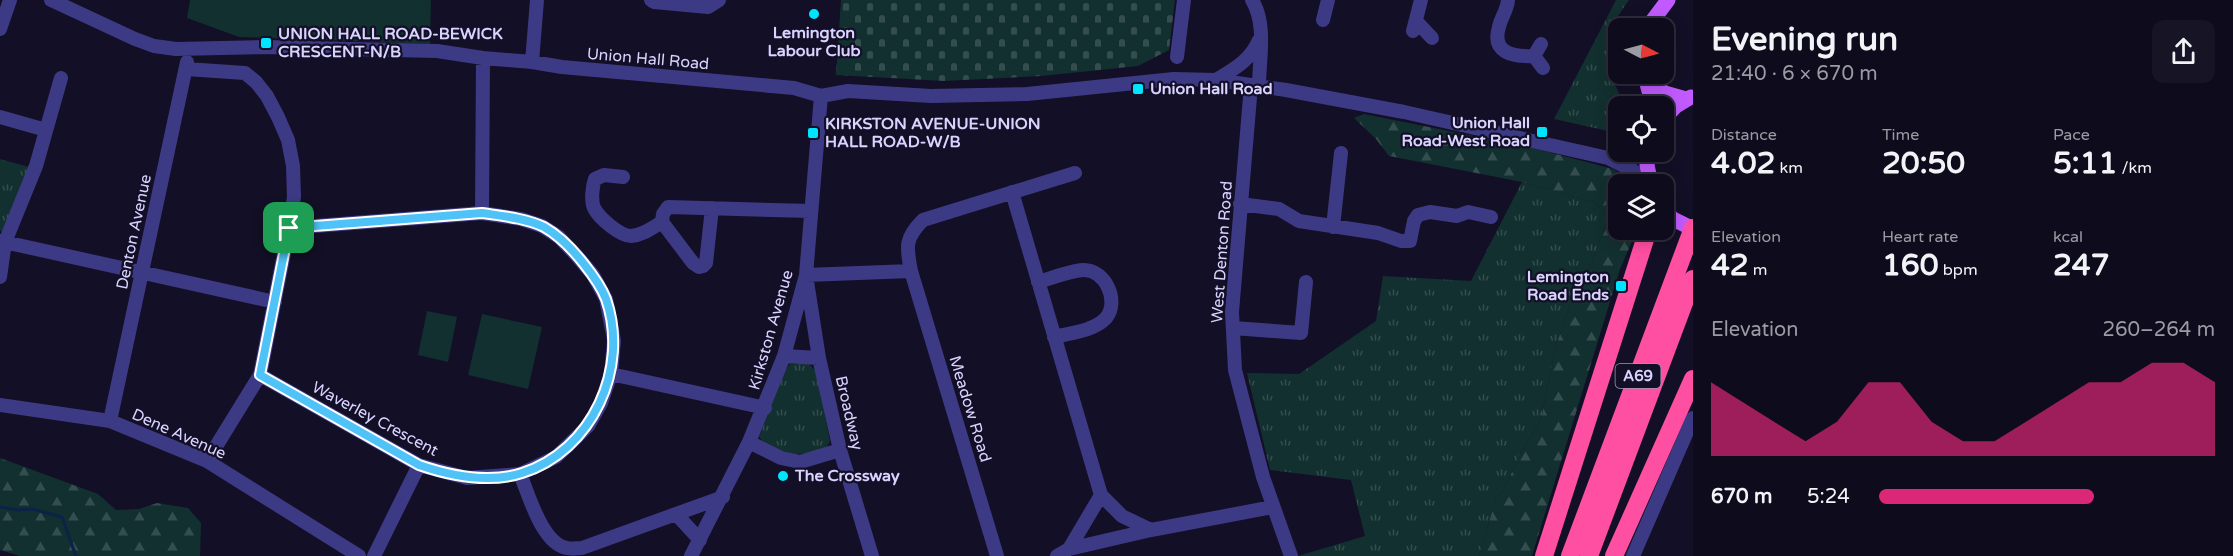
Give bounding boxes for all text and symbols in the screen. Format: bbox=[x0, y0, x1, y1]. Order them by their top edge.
marker: Lemington Labour Club bbox=[807, 7, 821, 21]
north arrow bbox=[1608, 18, 1674, 84]
map controls bbox=[1608, 18, 1674, 240]
text: Evening run bbox=[1711, 20, 1898, 59]
button: share bbox=[2152, 20, 2215, 83]
place label: Lemington Labour Club bbox=[767, 23, 861, 61]
place label: UNION HALL ROAD-BEWICK CRESCENT-N/B bbox=[278, 24, 503, 62]
marker: UNION HALL ROAD-BEWICK CRESCENT-N/B bbox=[259, 36, 273, 50]
street label: Union Hall Road bbox=[586, 44, 710, 74]
text: 21:40 · 6 × 670 m bbox=[1711, 62, 1878, 86]
place label: Union Hall Road bbox=[1150, 79, 1273, 99]
marker: Union Hall Road bbox=[1131, 82, 1145, 96]
button: locate bbox=[1608, 96, 1674, 162]
place label: Union Hall Road-West Road bbox=[1402, 113, 1530, 151]
place label: KIRKSTON AVENUE-UNION HALL ROAD-W/B bbox=[825, 114, 1041, 152]
marker: Union Hall Road-West Road bbox=[1535, 125, 1549, 139]
text: Distance bbox=[1711, 125, 1777, 145]
text: Time bbox=[1882, 125, 1919, 145]
text: Pace bbox=[2053, 125, 2090, 145]
marker: KIRKSTON AVENUE-UNION HALL ROAD-W/B bbox=[806, 126, 820, 140]
text: 4.02 bbox=[1711, 145, 1775, 182]
text: 20:50 bbox=[1882, 145, 1965, 182]
text: 5:11 bbox=[2053, 145, 2117, 182]
text: km bbox=[1775, 158, 1803, 178]
text: /km bbox=[2117, 158, 2152, 178]
street label: Denton Avenue bbox=[112, 173, 156, 291]
button: layers bbox=[1608, 174, 1674, 240]
street label: West Denton Road bbox=[1207, 180, 1237, 324]
pin bbox=[263, 202, 314, 253]
icon: arrive bbox=[272, 211, 305, 244]
text: Elevation bbox=[1711, 227, 1781, 247]
text: Heart rate bbox=[1882, 227, 1958, 247]
text: kcal bbox=[2053, 227, 2083, 247]
text: 42 bbox=[1711, 247, 1749, 284]
text: 160 bbox=[1882, 247, 1939, 284]
text: 247 bbox=[2053, 247, 2110, 284]
text: m bbox=[1749, 260, 1768, 280]
text: bpm bbox=[1939, 260, 1978, 280]
place label: Lemington Road Ends bbox=[1527, 267, 1609, 305]
street label: Kirkston Avenue bbox=[744, 268, 798, 392]
marker: Lemington Road Ends bbox=[1614, 279, 1628, 293]
text: Elevation bbox=[1711, 318, 1798, 342]
text: 260–264 m bbox=[2102, 318, 2215, 342]
street label: Meadow Road bbox=[944, 353, 996, 465]
road number: A69 bbox=[1616, 364, 1660, 388]
street label: Broadway bbox=[831, 374, 867, 453]
street label: Waverley Crescent bbox=[308, 377, 442, 461]
street label: Dene Avenue bbox=[129, 404, 229, 464]
place label: The Crossway bbox=[794, 466, 900, 486]
marker: The Crossway bbox=[776, 469, 790, 483]
text: 670 m bbox=[1711, 485, 1772, 509]
text: 5:24 bbox=[1807, 485, 1850, 509]

